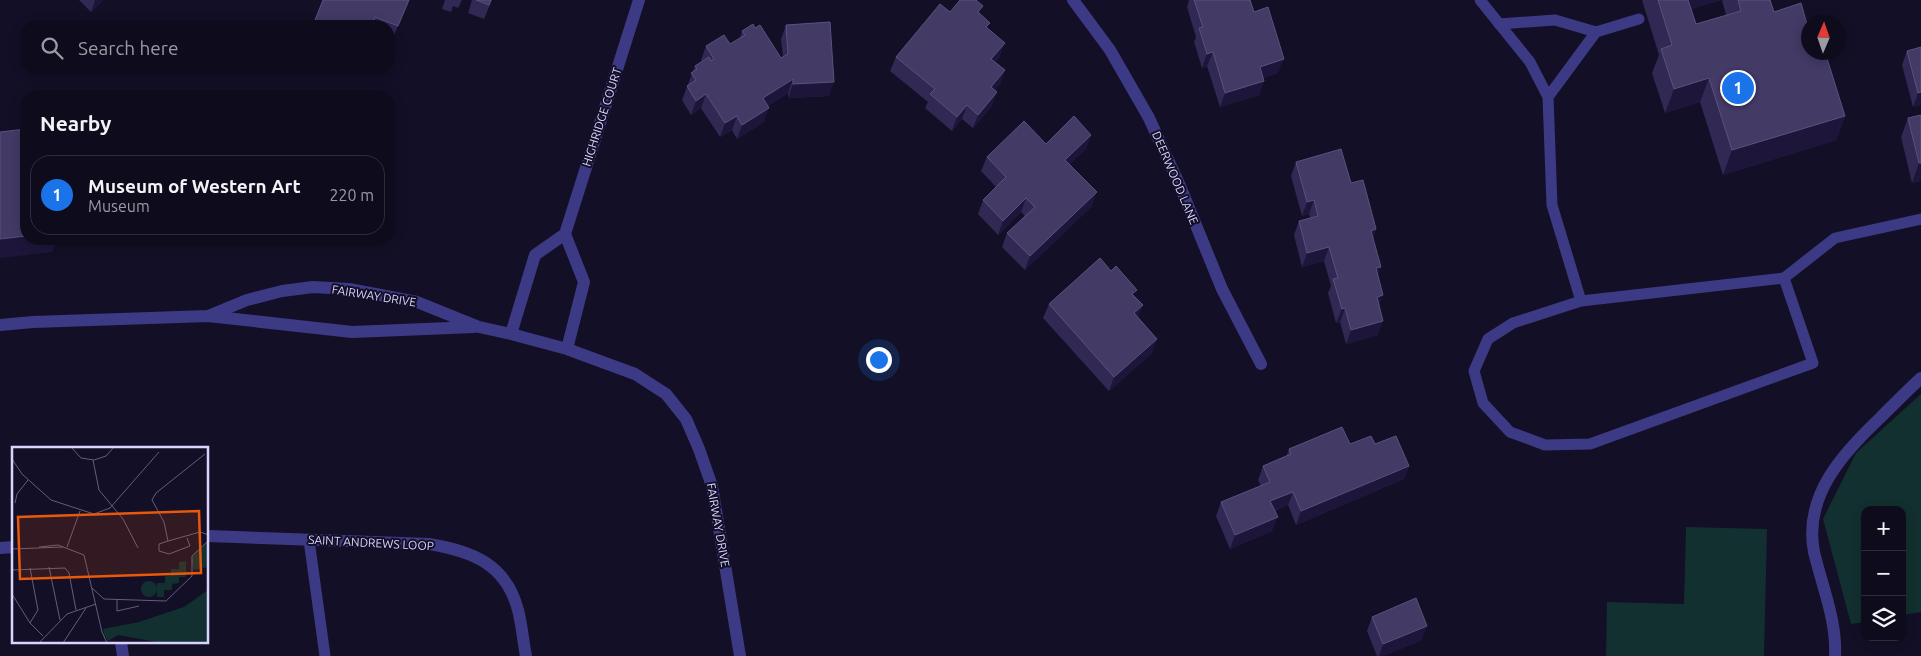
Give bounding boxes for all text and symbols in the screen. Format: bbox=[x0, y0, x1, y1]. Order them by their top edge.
north arrow bbox=[1801, 15, 1846, 60]
search box bbox=[20, 20, 395, 75]
icon: search bbox=[38, 34, 66, 62]
text: Search here bbox=[78, 37, 178, 59]
street label: HIGHRIDGE COURT bbox=[579, 65, 624, 168]
pin: 1 bbox=[1722, 69, 1754, 107]
text: Nearby bbox=[40, 111, 111, 135]
street label: DEERWOOD LANE bbox=[1150, 129, 1201, 227]
text: Museum of Western Art bbox=[88, 175, 301, 197]
text: 1 bbox=[52, 186, 62, 204]
text: 220 m bbox=[329, 186, 374, 204]
text: Museum bbox=[88, 197, 150, 215]
street label: FAIRWAY DRIVE bbox=[331, 282, 417, 309]
your location bbox=[866, 347, 892, 373]
inset map bbox=[12, 447, 209, 644]
street label: FAIRWAY DRIVE bbox=[705, 482, 732, 568]
map controls bbox=[1861, 506, 1906, 641]
button: + bbox=[1861, 506, 1906, 551]
street label: SAINT ANDREWS LOOP bbox=[308, 533, 434, 552]
button: − bbox=[1861, 551, 1906, 596]
button: layers bbox=[1861, 596, 1906, 641]

